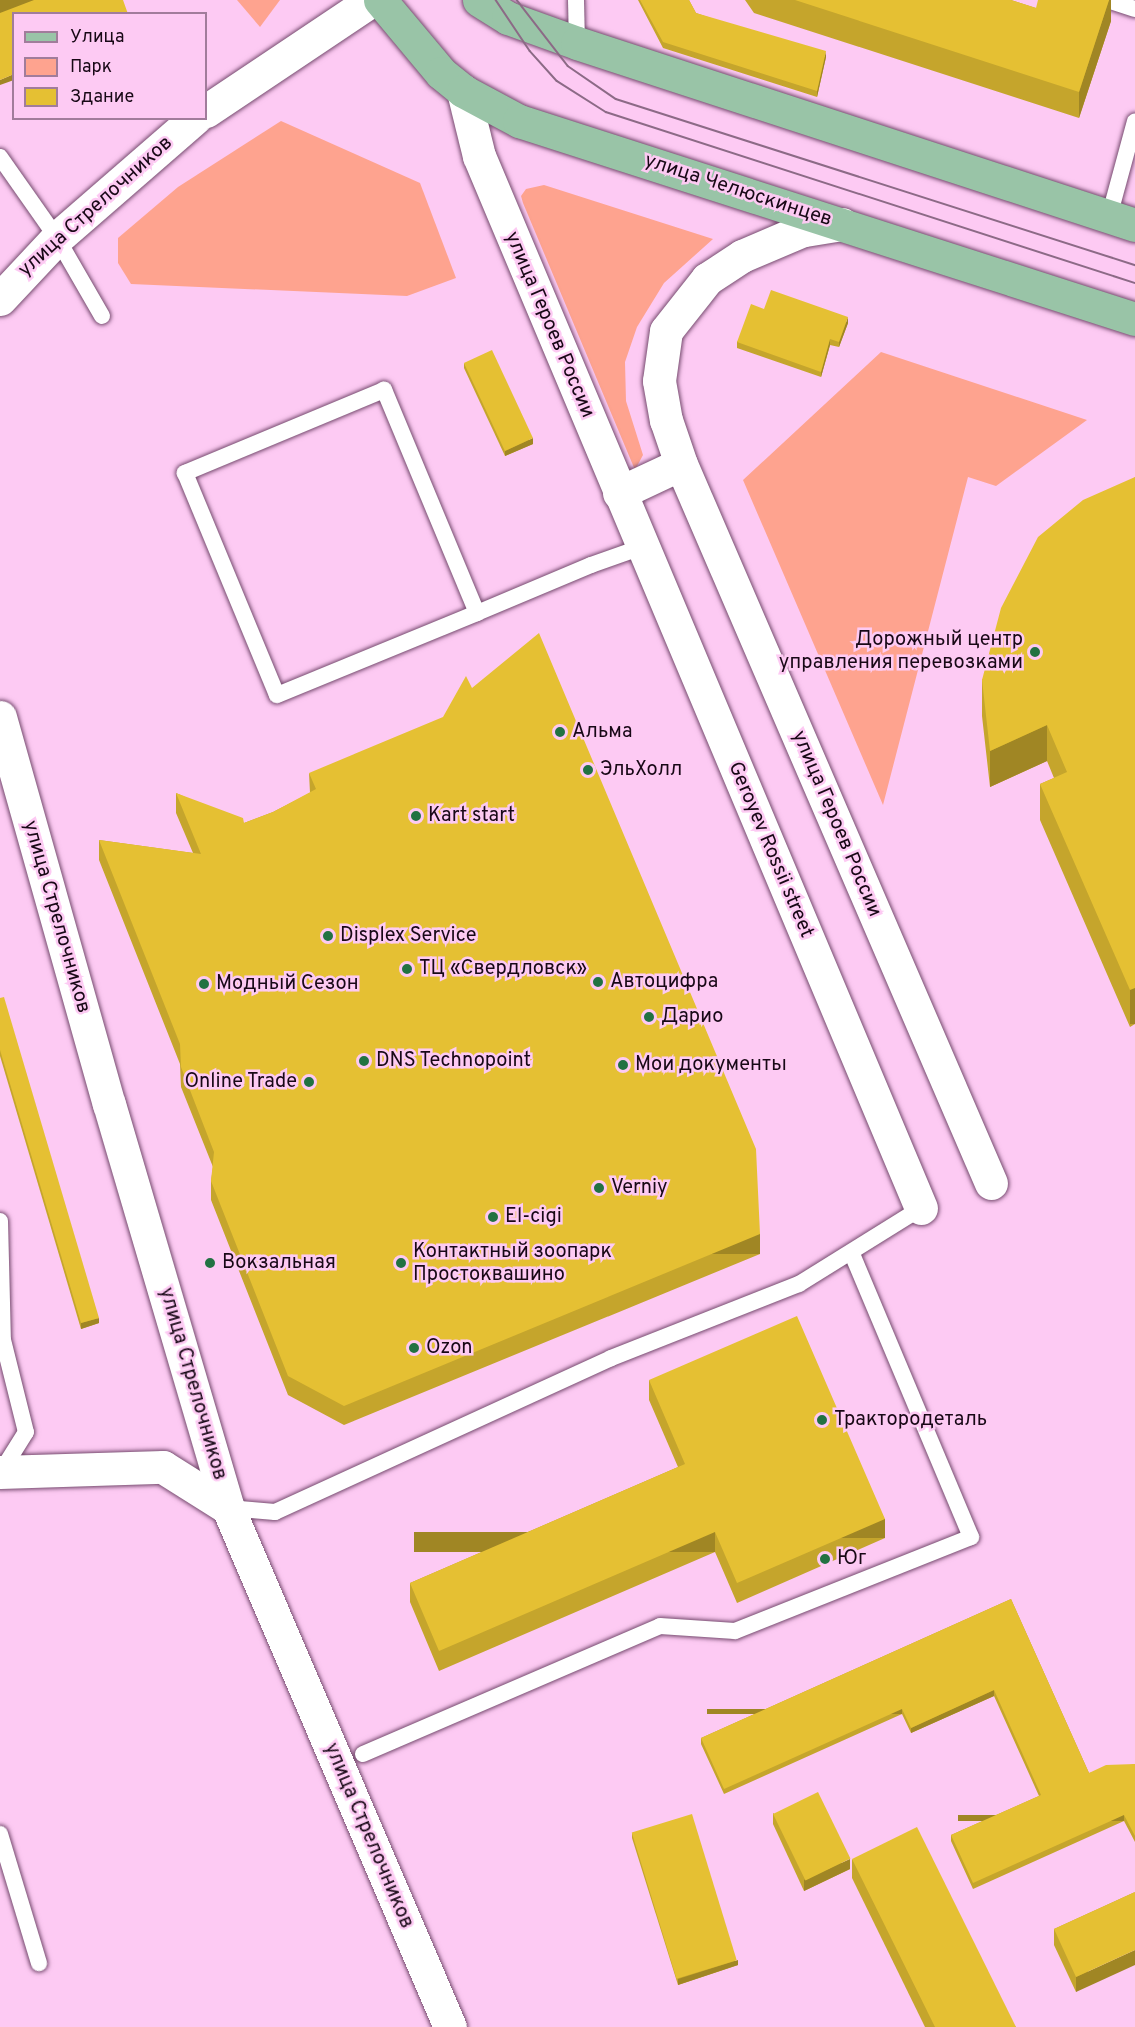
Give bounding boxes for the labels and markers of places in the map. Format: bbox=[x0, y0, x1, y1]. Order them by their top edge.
place label: Дорожный центр управления перевозками bbox=[779, 628, 1023, 675]
marker: Дорожный центр управления перевозками bbox=[1028, 645, 1042, 659]
place label: Альма bbox=[572, 720, 633, 744]
marker: Альма bbox=[553, 725, 567, 739]
place label: ЭльХолл bbox=[600, 758, 682, 782]
marker: ЭльХолл bbox=[581, 763, 595, 777]
place label: Kart start bbox=[428, 804, 515, 828]
marker: Kart start bbox=[409, 809, 423, 823]
place label: Displex Service bbox=[340, 924, 477, 948]
marker: Displex Service bbox=[321, 929, 335, 943]
place label: ТЦ «Свердловск» bbox=[419, 957, 587, 981]
marker: ТЦ «Свердловск» bbox=[400, 962, 414, 976]
place label: Автоцифра bbox=[610, 970, 718, 994]
place label: Модный Сезон bbox=[216, 972, 359, 996]
marker: Автоцифра bbox=[591, 975, 605, 989]
marker: Модный Сезон bbox=[197, 977, 211, 991]
place label: Дарио bbox=[661, 1005, 723, 1029]
marker: Дарио bbox=[642, 1010, 656, 1024]
place label: DNS Technopoint bbox=[376, 1049, 532, 1073]
place label: Мои документы bbox=[635, 1053, 787, 1077]
marker: DNS Technopoint bbox=[357, 1054, 371, 1068]
marker: Мои документы bbox=[616, 1058, 630, 1072]
place label: Online Trade bbox=[184, 1070, 297, 1094]
marker: Online Trade bbox=[302, 1075, 316, 1089]
place label: Verniy bbox=[611, 1176, 668, 1200]
marker: Verniy bbox=[592, 1181, 606, 1195]
place label: El-cigi bbox=[505, 1205, 562, 1229]
marker: El-cigi bbox=[486, 1210, 500, 1224]
place label: Контактный зоопарк Простоквашино bbox=[413, 1240, 612, 1287]
place label: Вокзальная bbox=[222, 1251, 336, 1275]
marker: Вокзальная bbox=[203, 1256, 217, 1270]
marker: Контактный зоопарк Простоквашино bbox=[394, 1256, 408, 1270]
place label: Ozon bbox=[426, 1336, 472, 1360]
marker: Ozon bbox=[407, 1341, 421, 1355]
place label: Трактородеталь bbox=[834, 1408, 987, 1432]
marker: Трактородеталь bbox=[815, 1413, 829, 1427]
place label: Юг bbox=[837, 1547, 866, 1571]
marker: Юг bbox=[818, 1552, 832, 1566]

